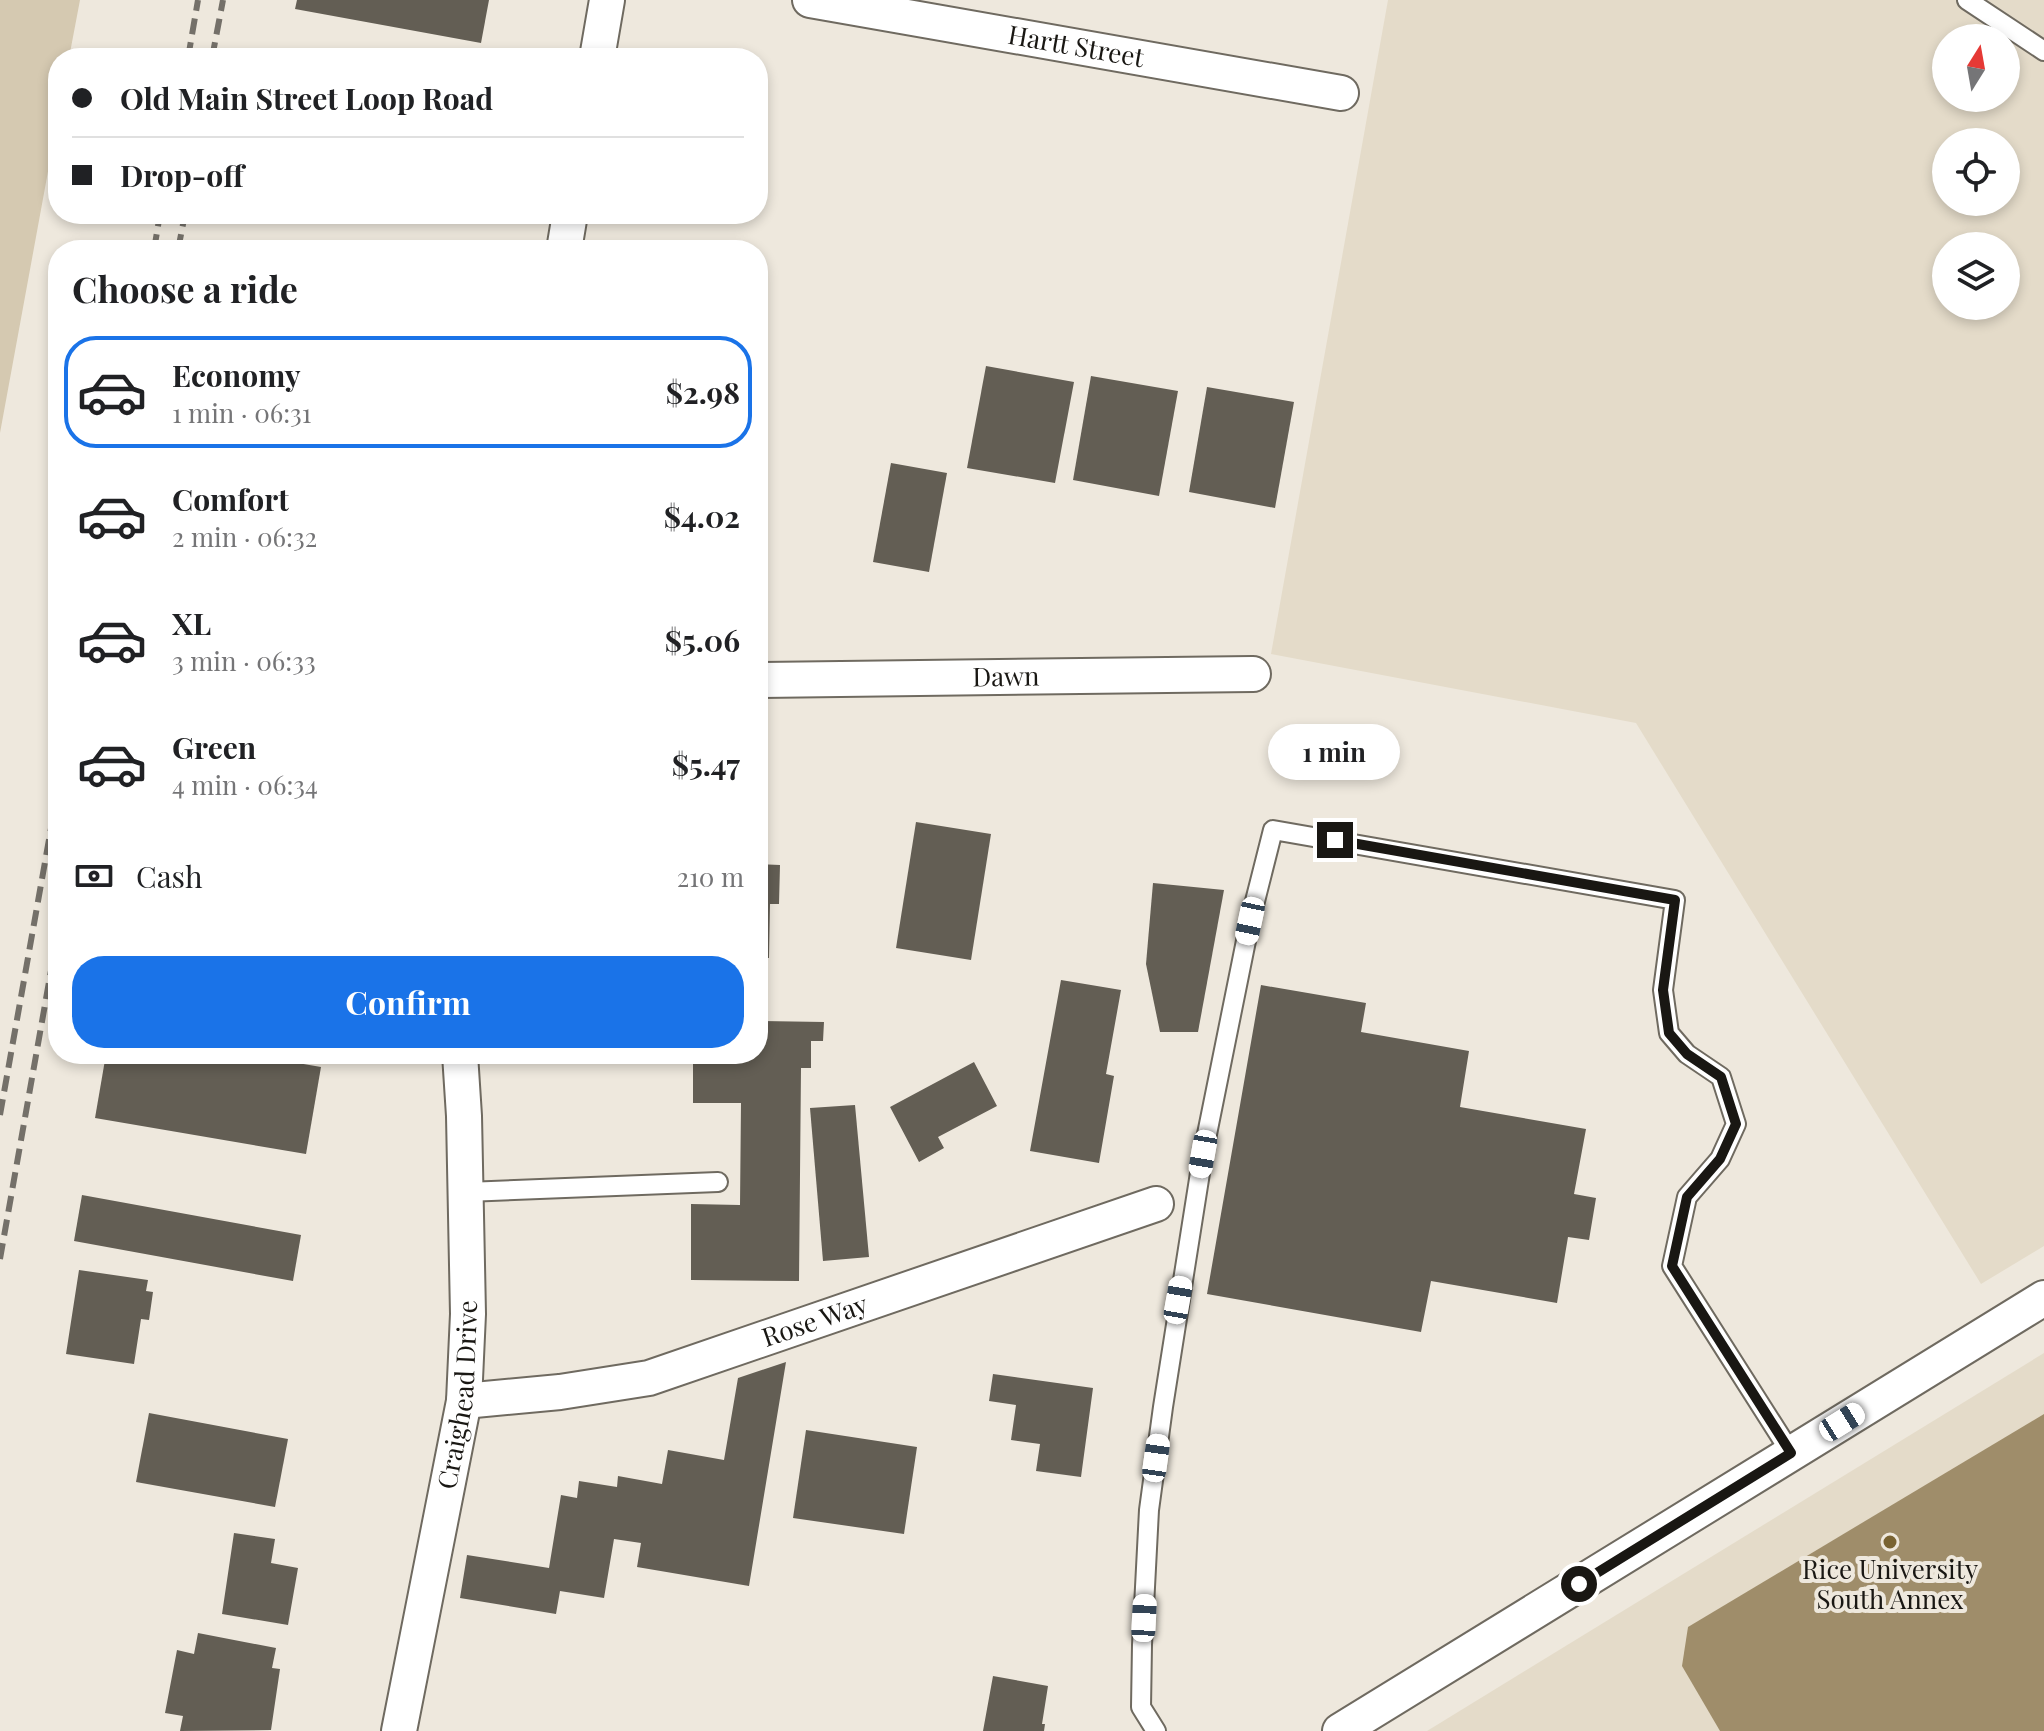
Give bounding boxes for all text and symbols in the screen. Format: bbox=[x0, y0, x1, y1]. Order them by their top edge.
street label: Hartt Street bbox=[1006, 16, 1148, 74]
north arrow bbox=[1932, 24, 2020, 112]
map controls bbox=[1932, 24, 2020, 320]
text: Old Main Street Loop Road bbox=[120, 78, 493, 118]
button: locate bbox=[1932, 128, 2020, 216]
text: Drop-off bbox=[120, 155, 244, 195]
button: layers bbox=[1932, 232, 2020, 320]
text: Choose a ride bbox=[72, 264, 298, 312]
text: Economy bbox=[172, 355, 301, 395]
icon: car bbox=[76, 356, 148, 428]
text: $2.98 bbox=[666, 372, 740, 412]
text: 1 min · 06:31 bbox=[172, 395, 311, 430]
text: Comfort bbox=[172, 479, 289, 519]
icon: car bbox=[76, 480, 148, 552]
text: $4.02 bbox=[664, 496, 740, 536]
text: 2 min · 06:32 bbox=[172, 519, 317, 554]
text: XL bbox=[172, 603, 211, 643]
icon: car bbox=[76, 604, 148, 676]
text: $5.06 bbox=[665, 620, 740, 660]
text: 3 min · 06:33 bbox=[172, 643, 316, 678]
street label: Dawn bbox=[972, 658, 1040, 693]
callout: 1 min bbox=[1269, 724, 1401, 780]
text: Green bbox=[172, 727, 256, 767]
icon: car bbox=[76, 728, 148, 800]
text: 1 min bbox=[1302, 734, 1366, 769]
text: $5.47 bbox=[672, 744, 740, 784]
text: 4 min · 06:34 bbox=[172, 767, 318, 802]
route end bbox=[1317, 822, 1353, 858]
icon: cash bbox=[72, 854, 116, 898]
text: Cash bbox=[136, 856, 203, 896]
text: 210 m bbox=[677, 859, 744, 894]
car bbox=[1233, 895, 1267, 947]
button: Confirm bbox=[72, 956, 744, 1048]
car bbox=[1187, 1128, 1219, 1180]
car bbox=[1162, 1274, 1194, 1326]
street label: Rose Way bbox=[757, 1285, 872, 1354]
street label: Craighead Drive bbox=[428, 1300, 484, 1492]
car bbox=[1815, 1399, 1869, 1445]
car bbox=[1141, 1433, 1171, 1483]
marker: Rice University South Annex bbox=[1881, 1533, 1899, 1551]
place label: Rice University South Annex bbox=[1802, 1551, 1978, 1616]
route start bbox=[1561, 1566, 1597, 1602]
car bbox=[1131, 1593, 1157, 1643]

